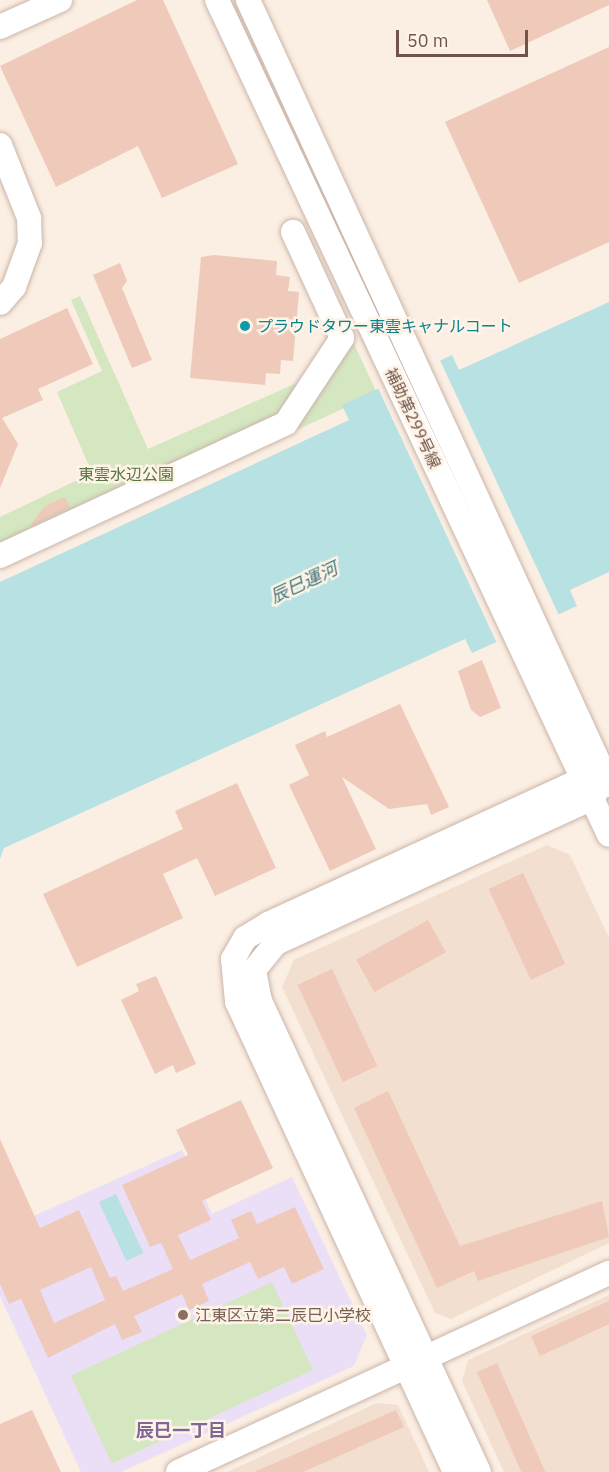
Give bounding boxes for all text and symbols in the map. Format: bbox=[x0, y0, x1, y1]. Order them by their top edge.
scale bar bbox=[399, 18, 531, 56]
text: 50 m bbox=[407, 29, 449, 52]
place label: プラウドタワー東雲キャナルコート bbox=[257, 316, 513, 336]
marker: プラウドタワー東雲キャナルコート bbox=[238, 319, 252, 333]
street label: 補助第299号線 bbox=[381, 365, 445, 471]
park label: 東雲水辺公園 bbox=[78, 464, 174, 484]
water label: 辰巳運河 bbox=[267, 558, 341, 608]
place label: 江東区立第二辰巳小学校 bbox=[195, 1305, 371, 1325]
marker: 江東区立第二辰巳小学校 bbox=[176, 1308, 190, 1322]
district label: 辰巳一丁目 bbox=[136, 1420, 226, 1442]

